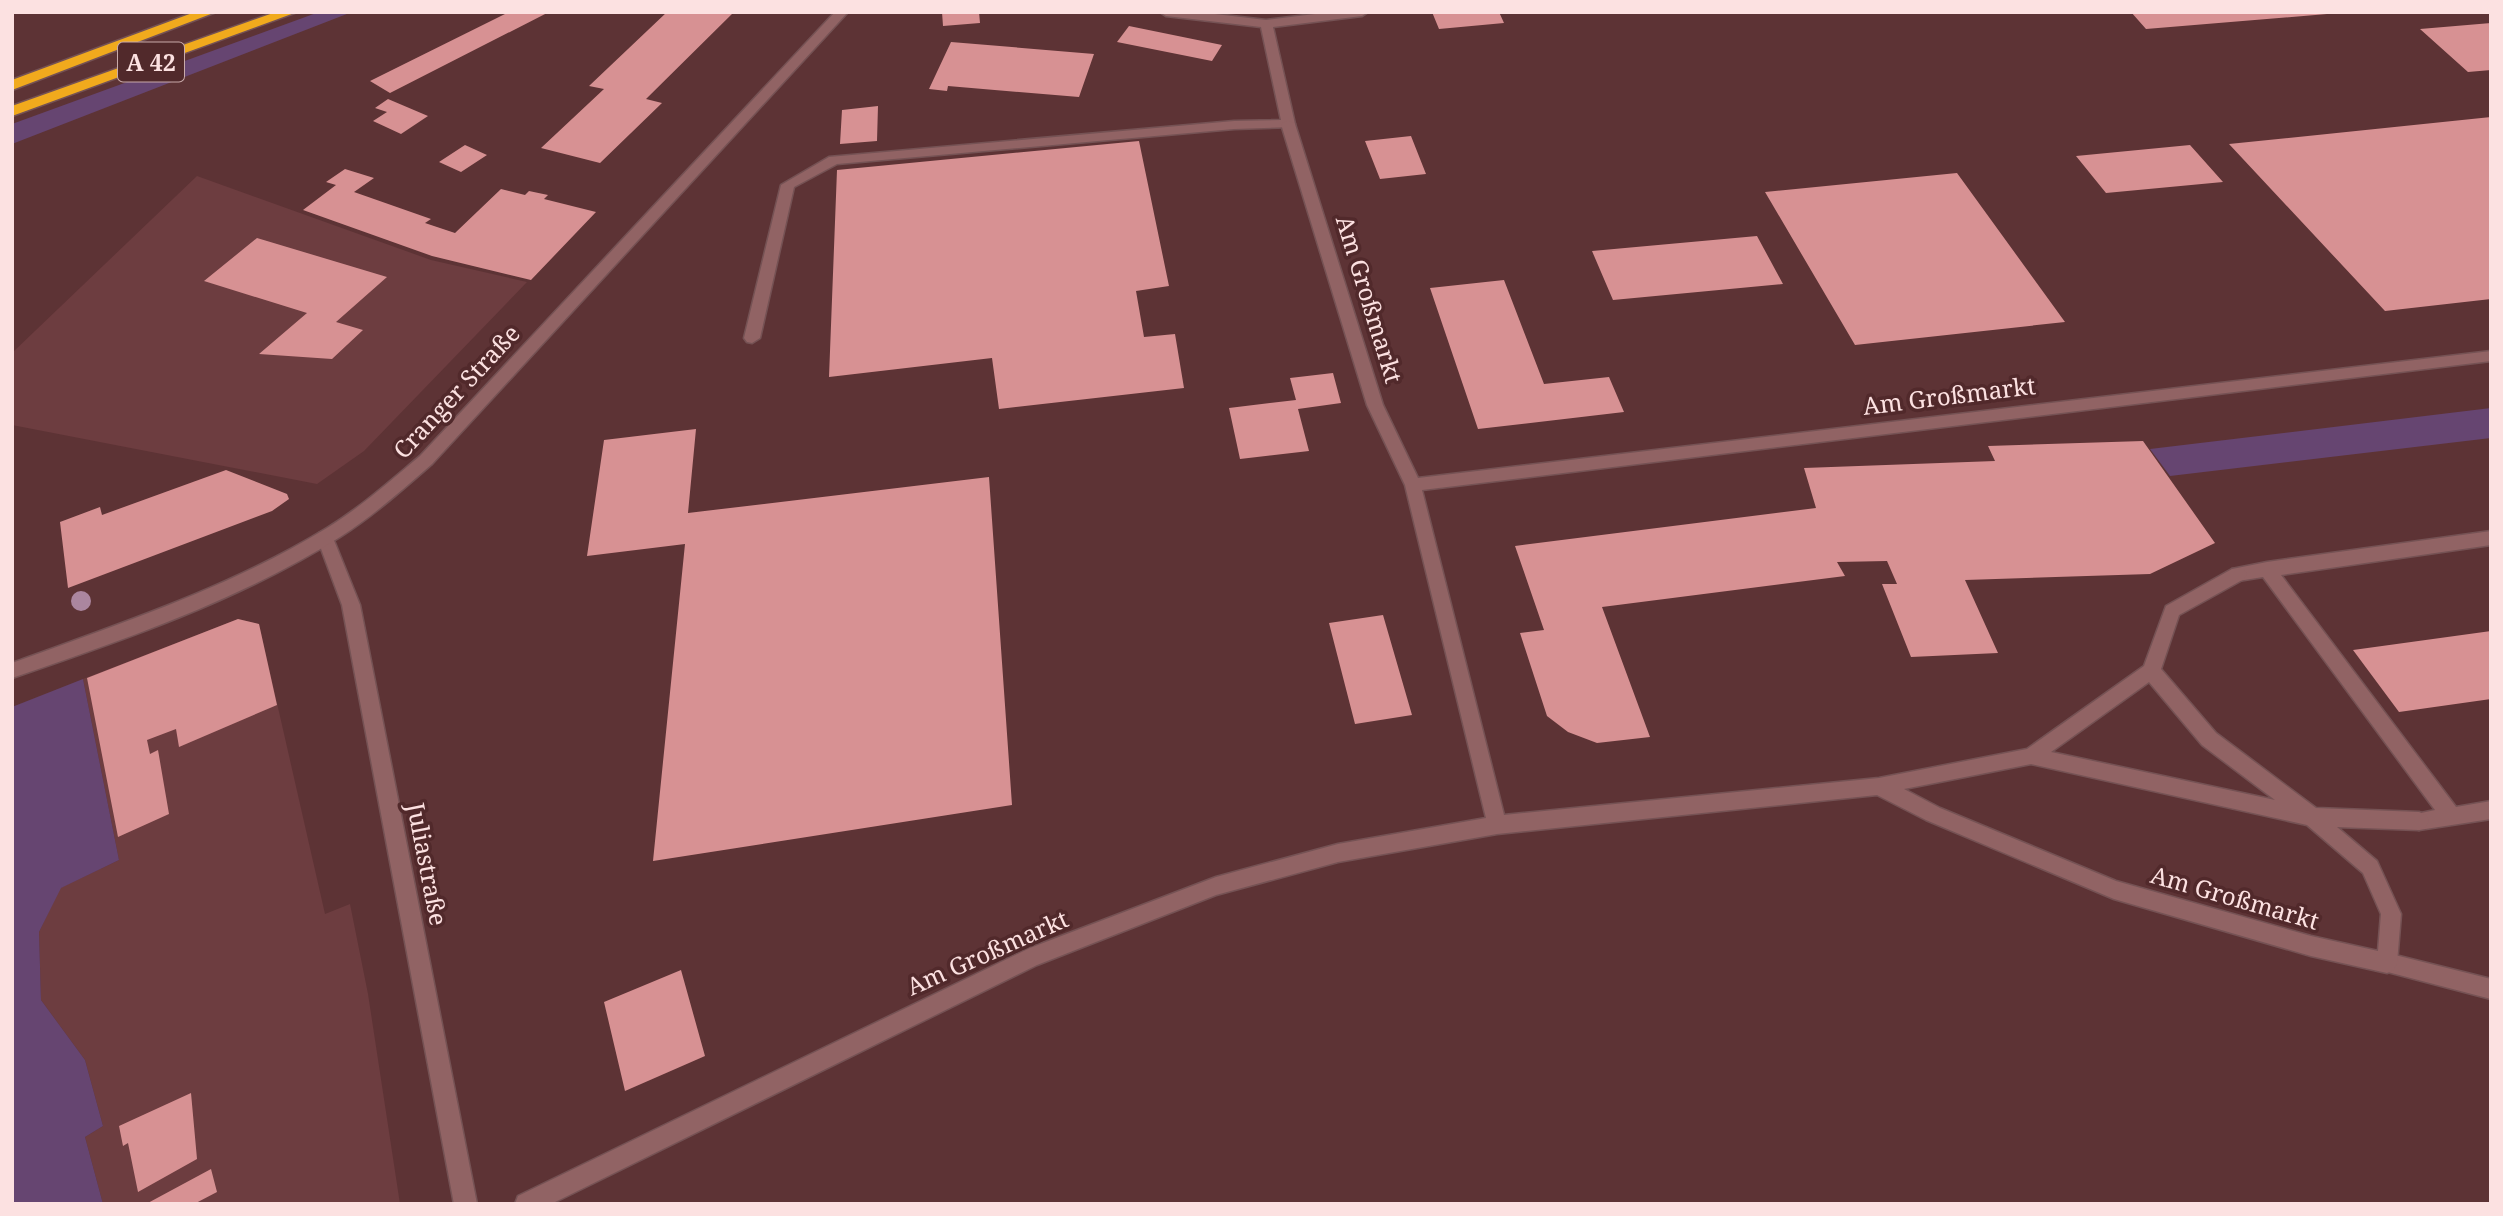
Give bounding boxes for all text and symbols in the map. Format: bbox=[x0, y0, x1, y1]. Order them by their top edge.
road number: A 42 bbox=[118, 43, 184, 82]
street label: Am Großmarkt bbox=[1329, 211, 1411, 387]
street label: Cranger Straße bbox=[385, 317, 527, 465]
street label: Am Großmarkt bbox=[1861, 368, 2037, 422]
street label: Juliastraße bbox=[400, 799, 456, 928]
street label: Am Großmarkt bbox=[2147, 857, 2323, 937]
street label: Am Großmarkt bbox=[901, 902, 1073, 1002]

